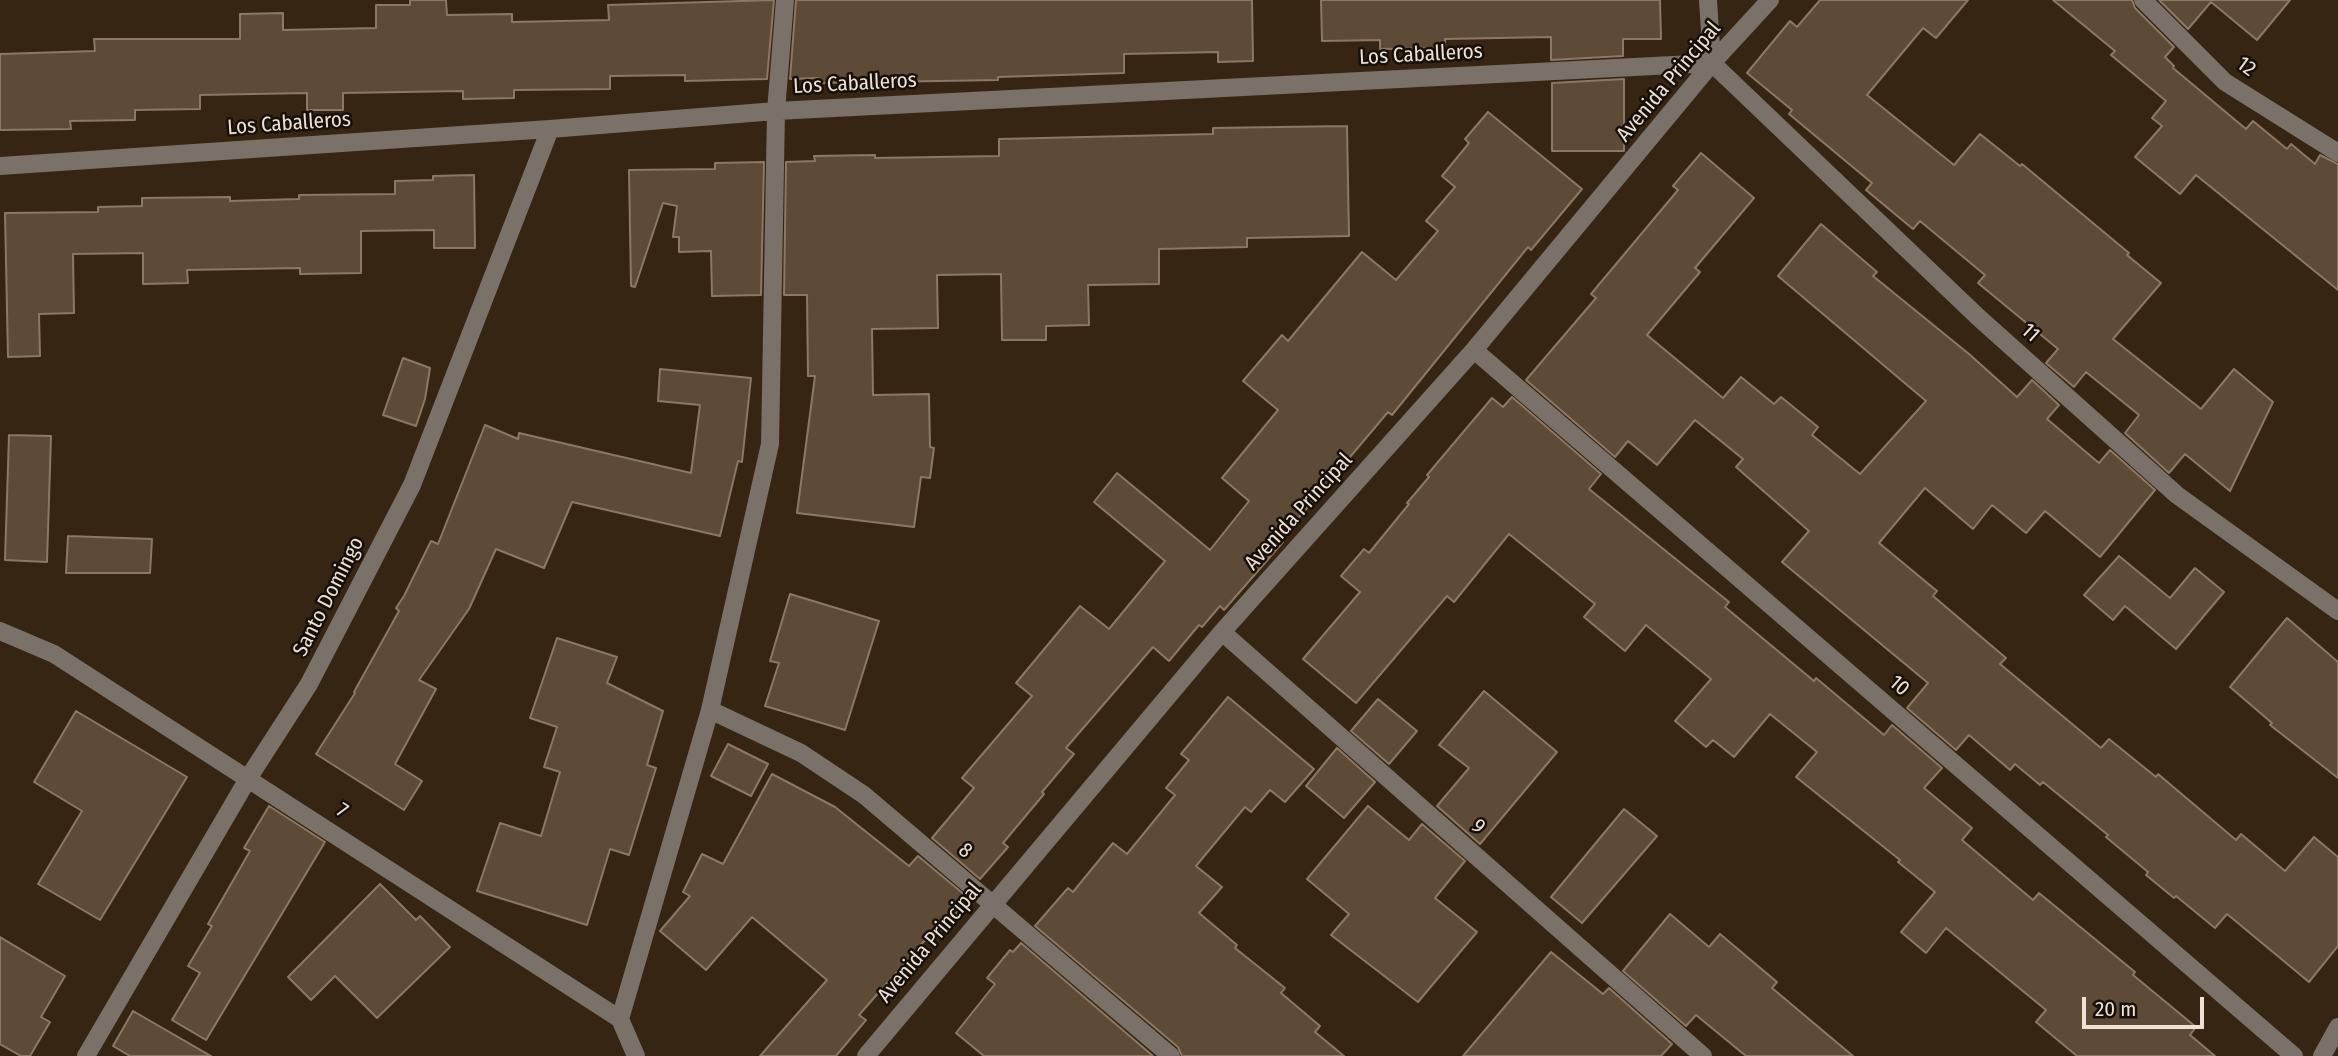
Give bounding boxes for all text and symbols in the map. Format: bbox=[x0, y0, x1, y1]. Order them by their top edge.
street label: Avenida Principal bbox=[1612, 17, 1726, 147]
street label: Los Caballeros bbox=[1359, 39, 1483, 71]
street label: 12 bbox=[2232, 52, 2260, 82]
street label: Los Caballeros bbox=[793, 68, 917, 100]
street label: Los Caballeros bbox=[226, 107, 352, 141]
street label: 11 bbox=[2016, 318, 2044, 348]
street label: Avenida Principal bbox=[1240, 448, 1358, 576]
street label: Santo Domingo bbox=[288, 533, 370, 661]
street label: 10 bbox=[1884, 670, 1914, 702]
street label: 7 bbox=[332, 798, 352, 824]
street label: 9 bbox=[1466, 814, 1490, 840]
street label: 8 bbox=[953, 838, 977, 864]
street label: Avenida Principal bbox=[873, 878, 987, 1008]
scale bar bbox=[2086, 982, 2208, 1026]
text: 20 m bbox=[2095, 996, 2136, 1022]

